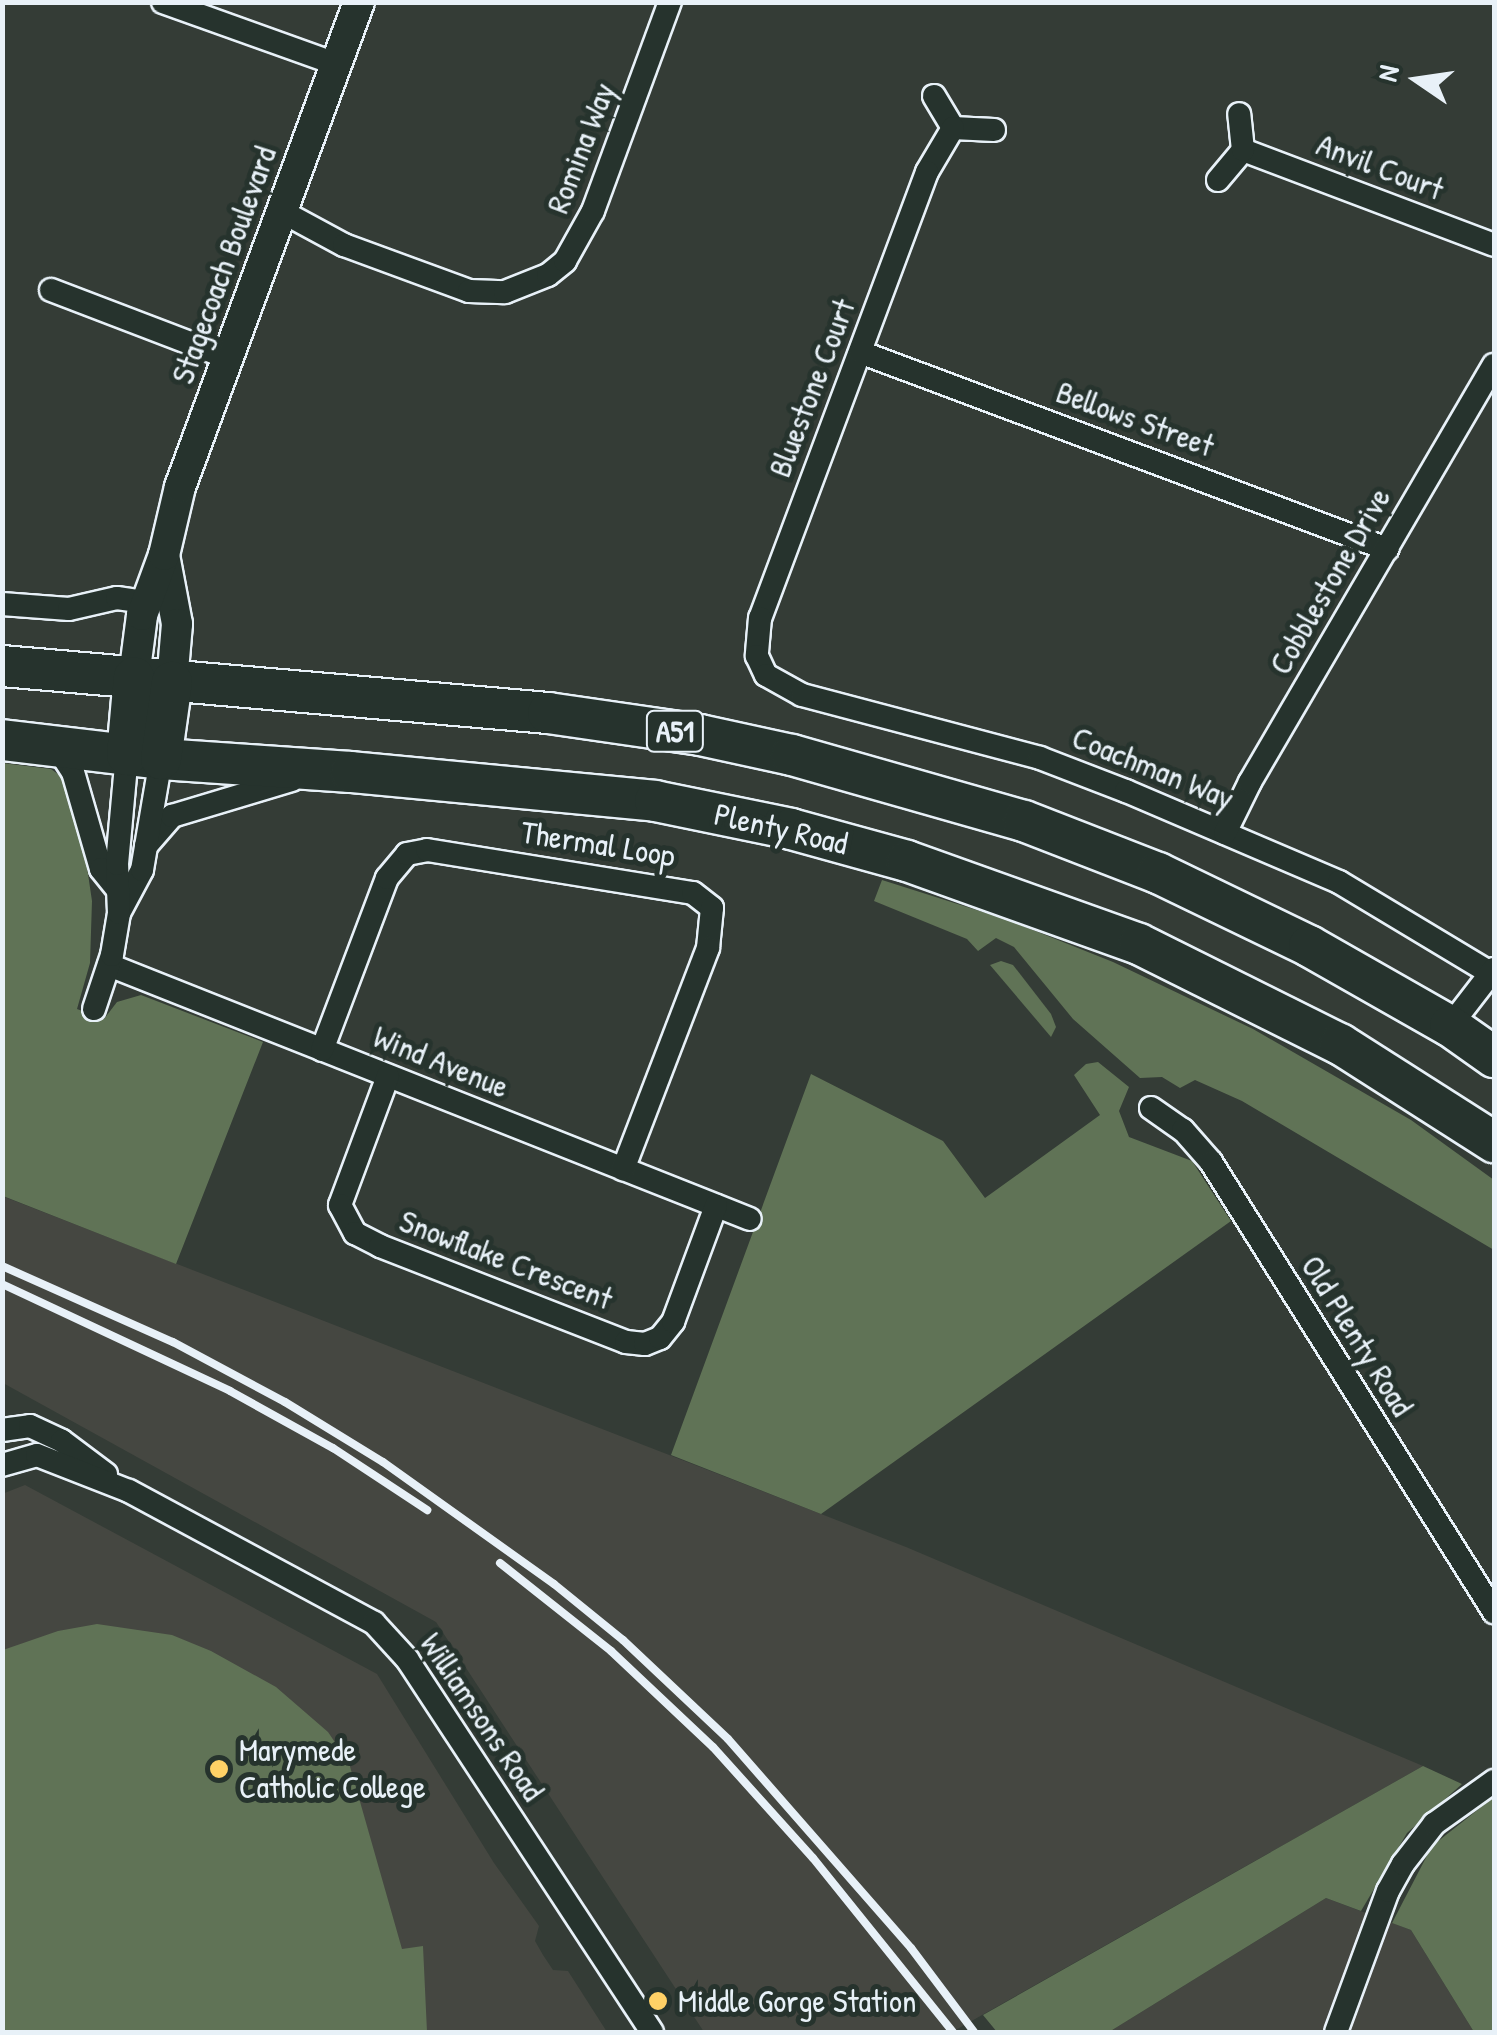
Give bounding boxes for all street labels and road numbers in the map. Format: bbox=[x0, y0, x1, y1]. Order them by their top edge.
street label: Romina Way bbox=[539, 77, 623, 219]
street label: Anvil Court bbox=[1311, 125, 1449, 209]
street label: Stagecoach Boulevard bbox=[163, 141, 285, 389]
street label: Bluestone Court bbox=[760, 294, 864, 482]
street label: Bellows Street bbox=[1051, 373, 1219, 465]
street label: Cobblestone Drive bbox=[1261, 481, 1399, 681]
road number: A51 bbox=[645, 706, 705, 756]
street label: Coachman Way bbox=[1067, 718, 1239, 818]
street label: Plenty Road bbox=[711, 795, 851, 863]
street label: Thermal Loop bbox=[518, 813, 678, 875]
street label: Wind Avenue bbox=[368, 1018, 514, 1106]
street label: Snowflake Crescent bbox=[394, 1202, 618, 1318]
street label: Old Plenty Road bbox=[1293, 1249, 1421, 1423]
street label: Williamsons Road bbox=[412, 1626, 552, 1808]

